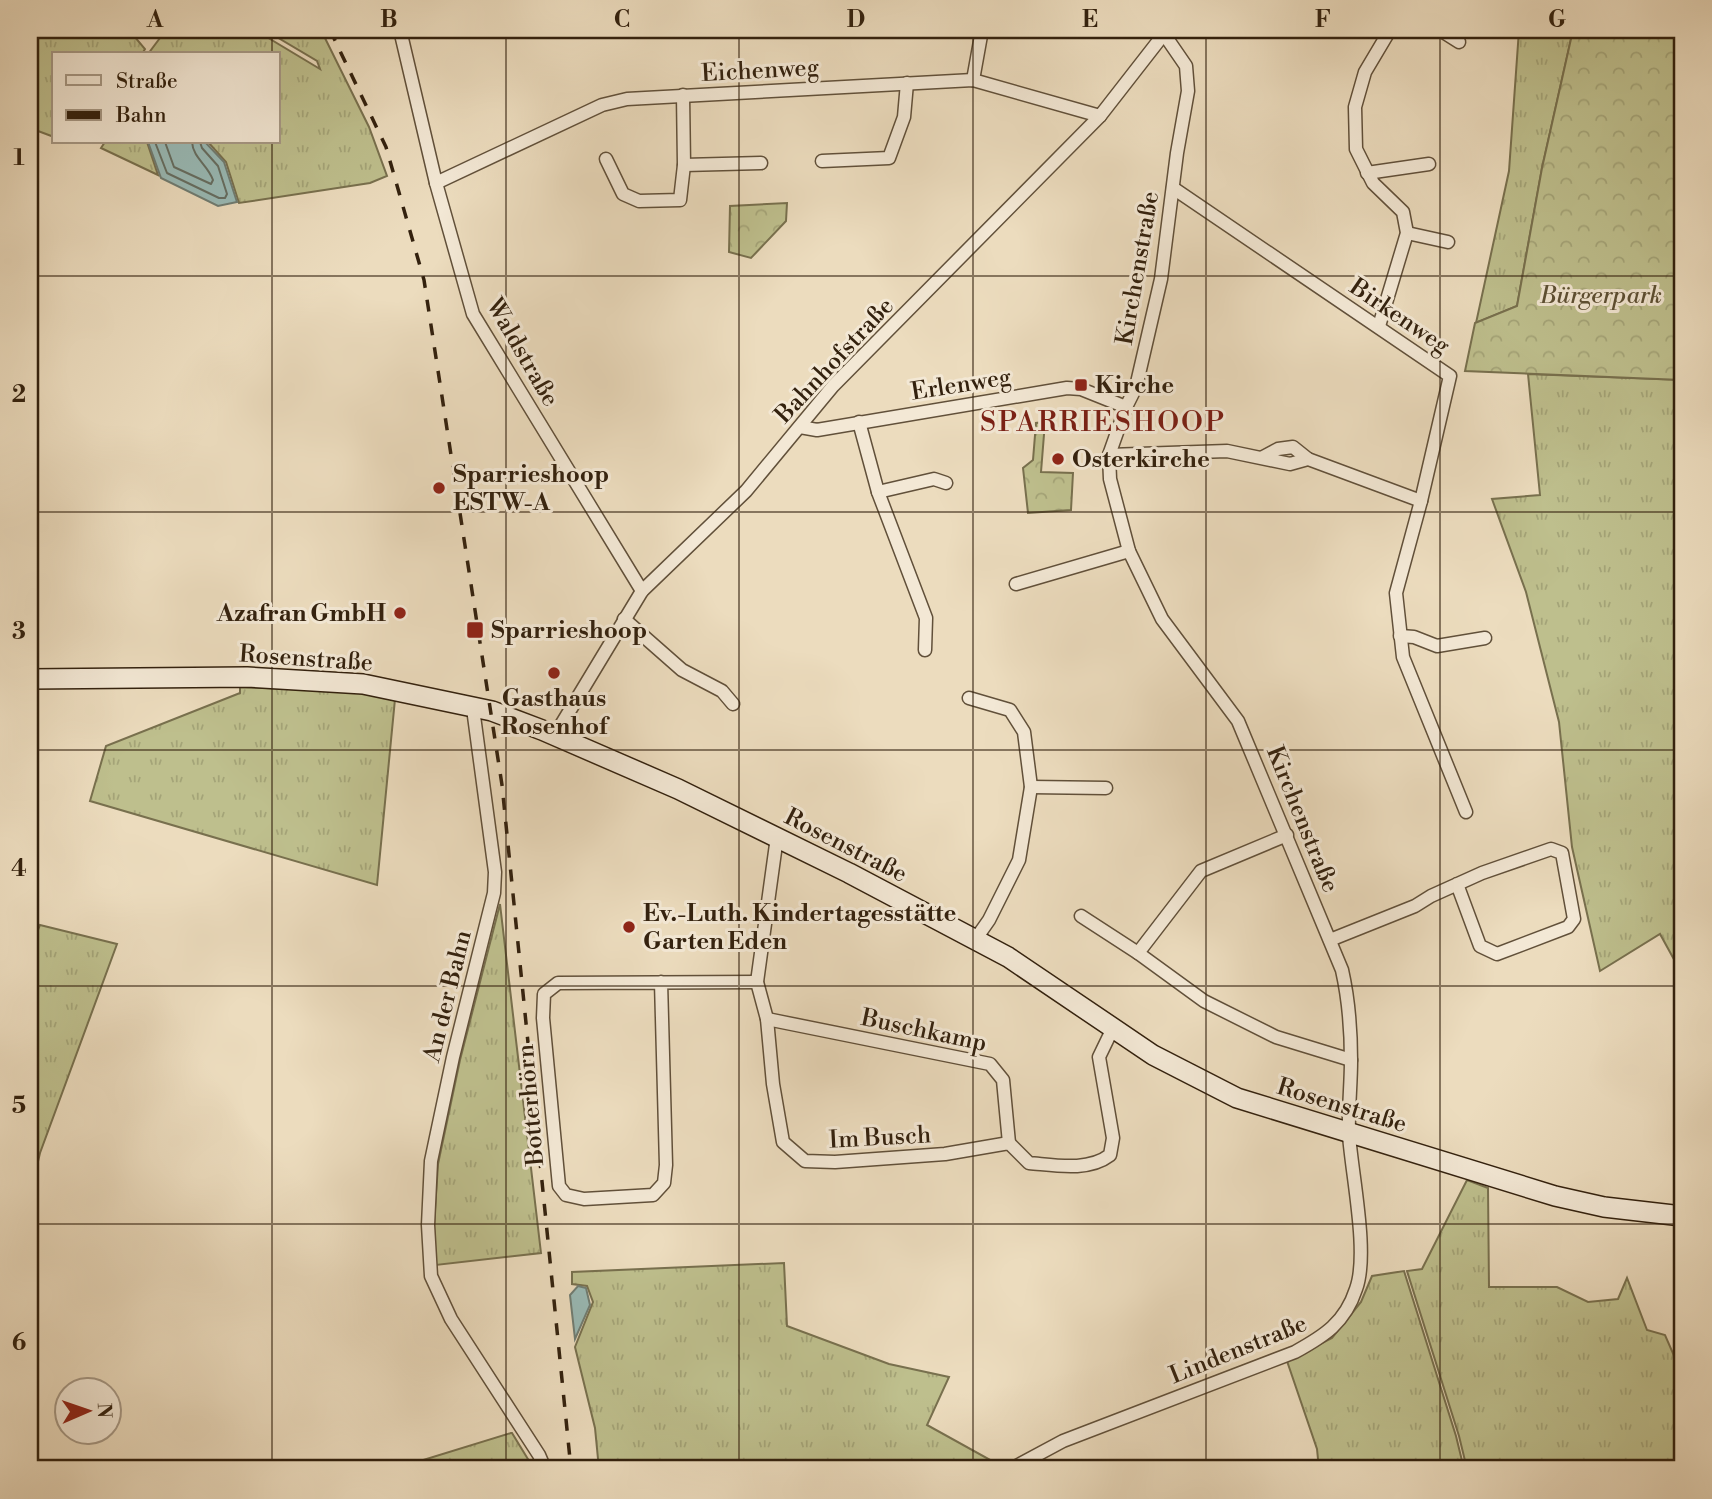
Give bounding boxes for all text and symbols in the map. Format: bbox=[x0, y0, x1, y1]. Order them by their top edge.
text: A bbox=[146, 6, 164, 34]
text: B bbox=[380, 6, 398, 34]
text: C bbox=[614, 6, 630, 34]
text: D bbox=[847, 6, 865, 34]
text: E bbox=[1082, 6, 1098, 34]
text: F bbox=[1315, 6, 1331, 34]
text: G bbox=[1548, 6, 1566, 34]
legend bbox=[52, 52, 280, 144]
street label: Eichenweg bbox=[700, 53, 820, 89]
text: Straße bbox=[116, 69, 178, 95]
text: Bahn bbox=[115, 103, 167, 129]
text: 1 bbox=[13, 144, 25, 172]
street label: Kirchenstraße bbox=[1110, 189, 1166, 347]
street label: Birkenweg bbox=[1343, 272, 1456, 362]
park label: Bürgerpark bbox=[1539, 281, 1662, 311]
street label: Waldstraße bbox=[479, 292, 565, 412]
street label: Bahnhofstraße bbox=[768, 292, 901, 431]
street label: Erlenweg bbox=[909, 362, 1014, 408]
place label: Kirche bbox=[1095, 371, 1174, 401]
marker: Kirche bbox=[1073, 377, 1089, 393]
text: 2 bbox=[12, 381, 26, 409]
district label: SPARRIESHOOP bbox=[980, 405, 1226, 440]
place label: Osterkirche bbox=[1072, 445, 1210, 475]
marker: Osterkirche bbox=[1050, 451, 1066, 467]
place label: Sparrieshoop ESTW-A bbox=[453, 460, 609, 518]
marker: Sparrieshoop ESTW-A bbox=[431, 480, 447, 496]
place label: Azafran GmbH bbox=[216, 599, 386, 629]
marker: Azafran GmbH bbox=[392, 605, 408, 621]
place label: Sparrieshoop bbox=[491, 616, 647, 646]
text: 3 bbox=[12, 618, 26, 646]
marker: Sparrieshoop bbox=[465, 620, 485, 640]
street label: Rosenstraße bbox=[238, 639, 374, 679]
marker: Gasthaus Rosenhof bbox=[546, 665, 562, 681]
place label: Gasthaus Rosenhof bbox=[501, 684, 610, 742]
street label: Kirchenstraße bbox=[1259, 742, 1345, 897]
street label: Rosenstraße bbox=[779, 802, 912, 890]
text: 4 bbox=[11, 855, 27, 883]
place label: Ev.-Luth. Kindertagesstätte Garten Eden bbox=[643, 899, 957, 957]
marker: Ev.-Luth. Kindertagesstätte Garten Eden bbox=[621, 919, 637, 935]
street label: An der Bahn bbox=[417, 927, 479, 1066]
street label: Buschkamp bbox=[857, 1003, 989, 1059]
street label: Botterhörn bbox=[511, 1043, 551, 1168]
street label: Rosenstraße bbox=[1273, 1072, 1410, 1140]
text: 5 bbox=[12, 1092, 26, 1120]
street label: Im Busch bbox=[828, 1120, 932, 1156]
street label: Lindenstraße bbox=[1165, 1309, 1311, 1391]
text: 6 bbox=[12, 1329, 26, 1357]
north arrow bbox=[52, 1376, 122, 1446]
text: N bbox=[92, 1403, 116, 1418]

